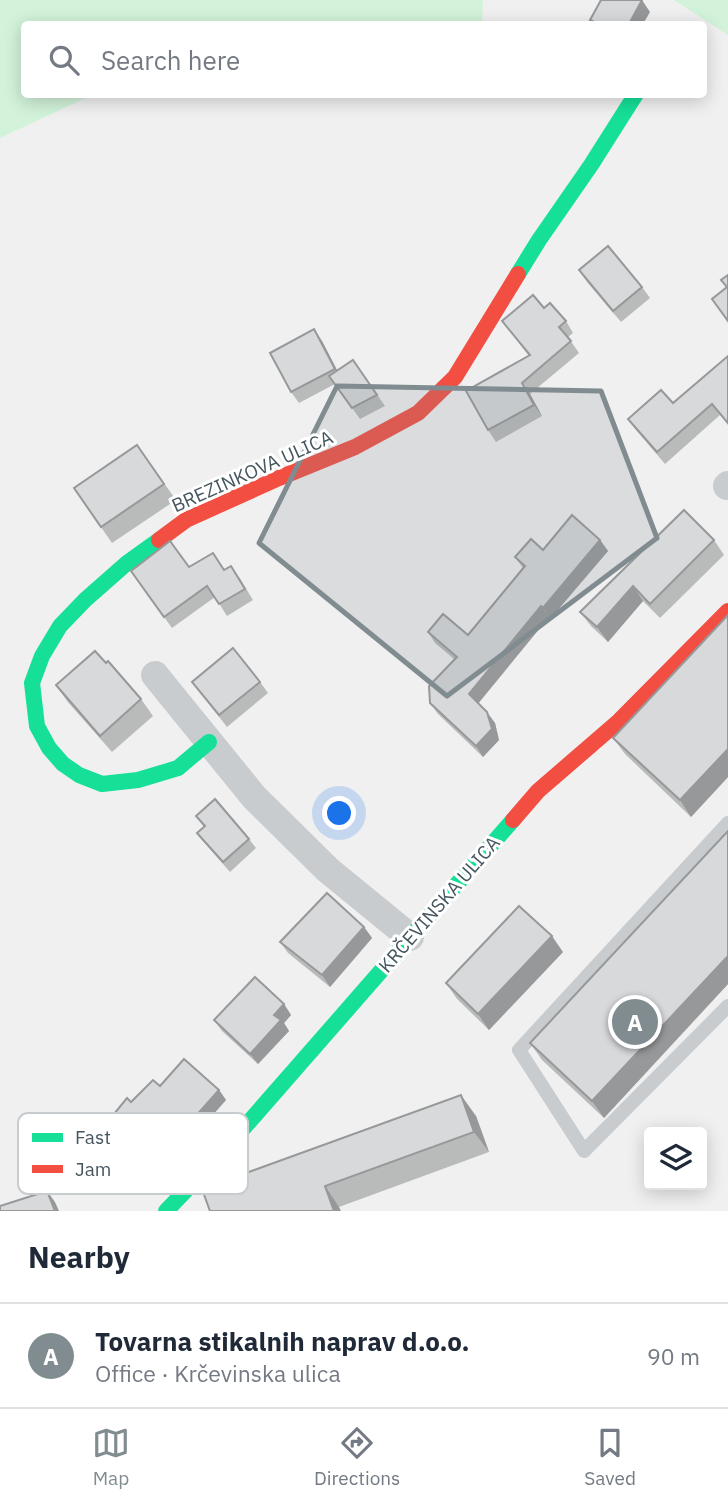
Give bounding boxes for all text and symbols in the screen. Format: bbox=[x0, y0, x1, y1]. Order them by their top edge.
search box bbox=[21, 21, 707, 98]
icon: search bbox=[45, 41, 83, 79]
text: Search here bbox=[101, 43, 240, 77]
street label: BREZINKOVA ULICA bbox=[168, 425, 336, 517]
your location bbox=[322, 796, 356, 830]
street label: KRČEVINSKA ULICA bbox=[373, 831, 505, 977]
pin: A bbox=[612, 996, 658, 1048]
legend bbox=[18, 1113, 248, 1194]
text: Fast bbox=[75, 1125, 111, 1149]
map controls bbox=[644, 1127, 707, 1190]
button: layers bbox=[644, 1127, 707, 1190]
text: Jam bbox=[75, 1157, 111, 1181]
text: Nearby bbox=[28, 1237, 130, 1276]
text: Tovarna stikalnih naprav d.o.o. bbox=[95, 1324, 470, 1358]
text: A bbox=[43, 1341, 59, 1371]
text: 90 m bbox=[647, 1341, 700, 1371]
text: Office · Krčevinska ulica bbox=[95, 1358, 341, 1388]
tab: Map bbox=[92, 1424, 130, 1490]
tab: Directions bbox=[314, 1424, 400, 1490]
tab: Saved bbox=[584, 1424, 636, 1490]

